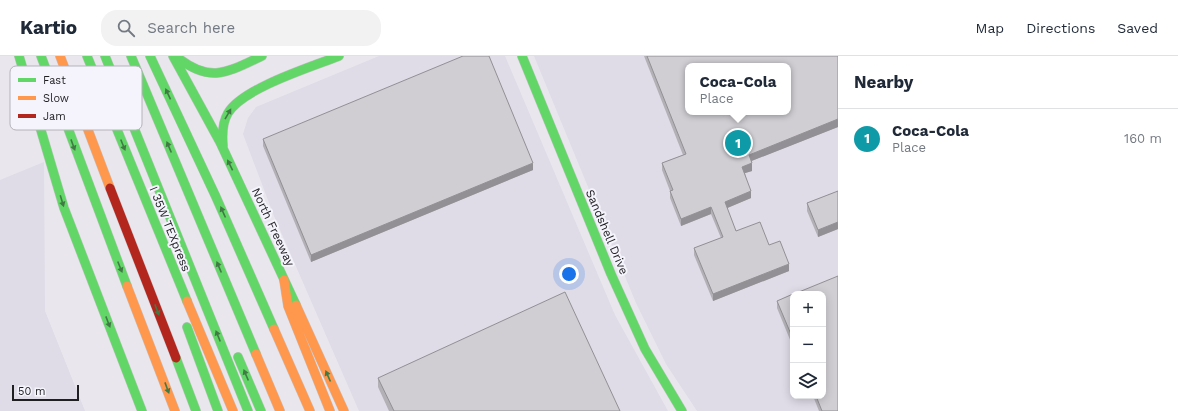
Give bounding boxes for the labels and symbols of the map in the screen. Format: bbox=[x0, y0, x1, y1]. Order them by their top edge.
legend bbox=[10, 66, 142, 130]
text: Fast bbox=[43, 74, 66, 87]
one-way arrow bbox=[165, 88, 171, 100]
text: Slow bbox=[43, 92, 69, 105]
one-way arrow bbox=[224, 108, 231, 120]
text: Jam bbox=[43, 110, 66, 123]
pin: 1 bbox=[725, 128, 751, 158]
one-way arrow bbox=[120, 139, 126, 151]
one-way arrow bbox=[70, 140, 76, 152]
one-way arrow bbox=[166, 142, 172, 153]
one-way arrow bbox=[227, 159, 233, 170]
street label: I 35W TEXpress bbox=[147, 184, 193, 274]
street label: North Freeway bbox=[249, 186, 298, 269]
street label: Sandshell Drive bbox=[583, 187, 631, 277]
one-way arrow bbox=[59, 195, 65, 207]
one-way arrow bbox=[220, 206, 226, 218]
one-way arrow bbox=[117, 261, 123, 273]
one-way arrow bbox=[216, 261, 222, 273]
your location bbox=[559, 264, 579, 284]
one-way arrow bbox=[155, 304, 161, 316]
one-way arrow bbox=[105, 317, 111, 329]
one-way arrow bbox=[215, 329, 221, 341]
one-way arrow bbox=[243, 370, 249, 381]
one-way arrow bbox=[325, 370, 331, 381]
one-way arrow bbox=[164, 382, 170, 394]
scale bar bbox=[12, 383, 79, 402]

